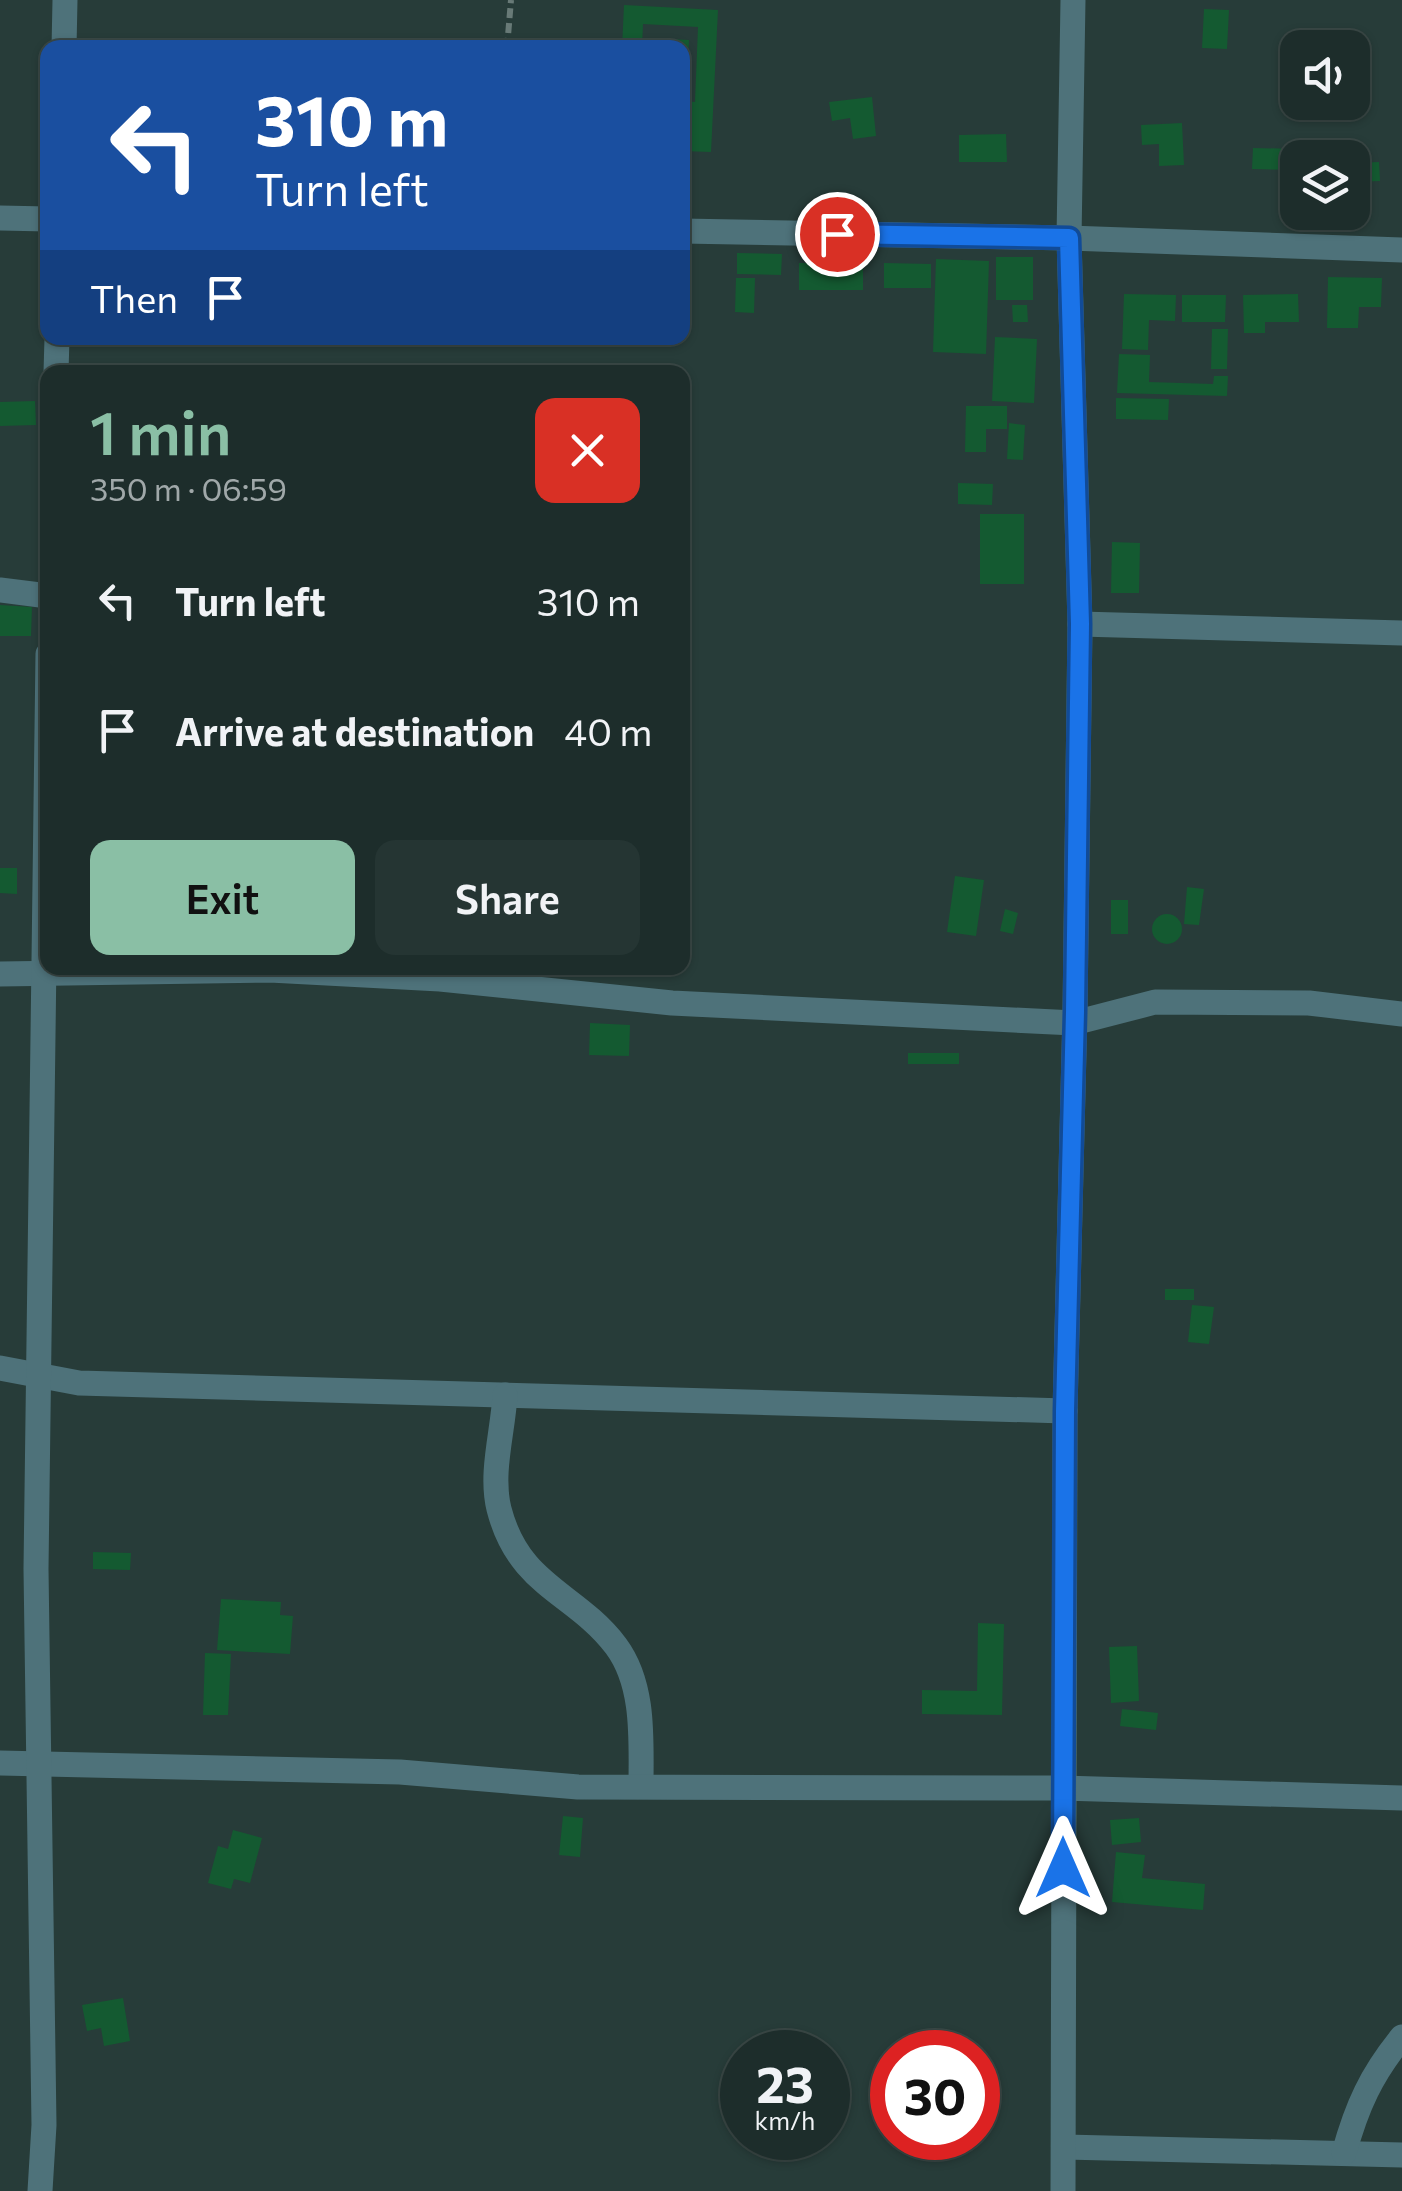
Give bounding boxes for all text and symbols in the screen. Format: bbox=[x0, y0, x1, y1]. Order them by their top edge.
map controls bbox=[1280, 30, 1370, 230]
button: sound bbox=[1280, 30, 1370, 120]
text: 310 m bbox=[255, 75, 448, 160]
icon: left bbox=[90, 80, 220, 210]
button: layers bbox=[1280, 140, 1370, 230]
text: Turn left bbox=[255, 160, 429, 215]
pin bbox=[795, 192, 880, 277]
icon: arrive bbox=[810, 207, 865, 262]
icon: arrive bbox=[198, 270, 253, 325]
text: Then bbox=[90, 274, 178, 321]
text: 1 min bbox=[90, 394, 231, 467]
button: close bbox=[535, 398, 640, 503]
text: 350 m · 06:59 bbox=[90, 468, 287, 508]
icon: left bbox=[90, 573, 145, 628]
text: Turn left bbox=[175, 577, 326, 624]
text: 310 m bbox=[537, 577, 640, 624]
icon: arrive bbox=[90, 703, 145, 758]
text: Arrive at destination bbox=[175, 707, 534, 754]
text: 40 m bbox=[564, 707, 652, 754]
button: Exit bbox=[90, 840, 355, 955]
button: Share bbox=[375, 840, 640, 955]
position arrow bbox=[1011, 1816, 1115, 1920]
speed limit sign: 30 bbox=[870, 2030, 1000, 2160]
text: 23 bbox=[756, 2052, 814, 2113]
text: km/h bbox=[755, 2105, 815, 2135]

